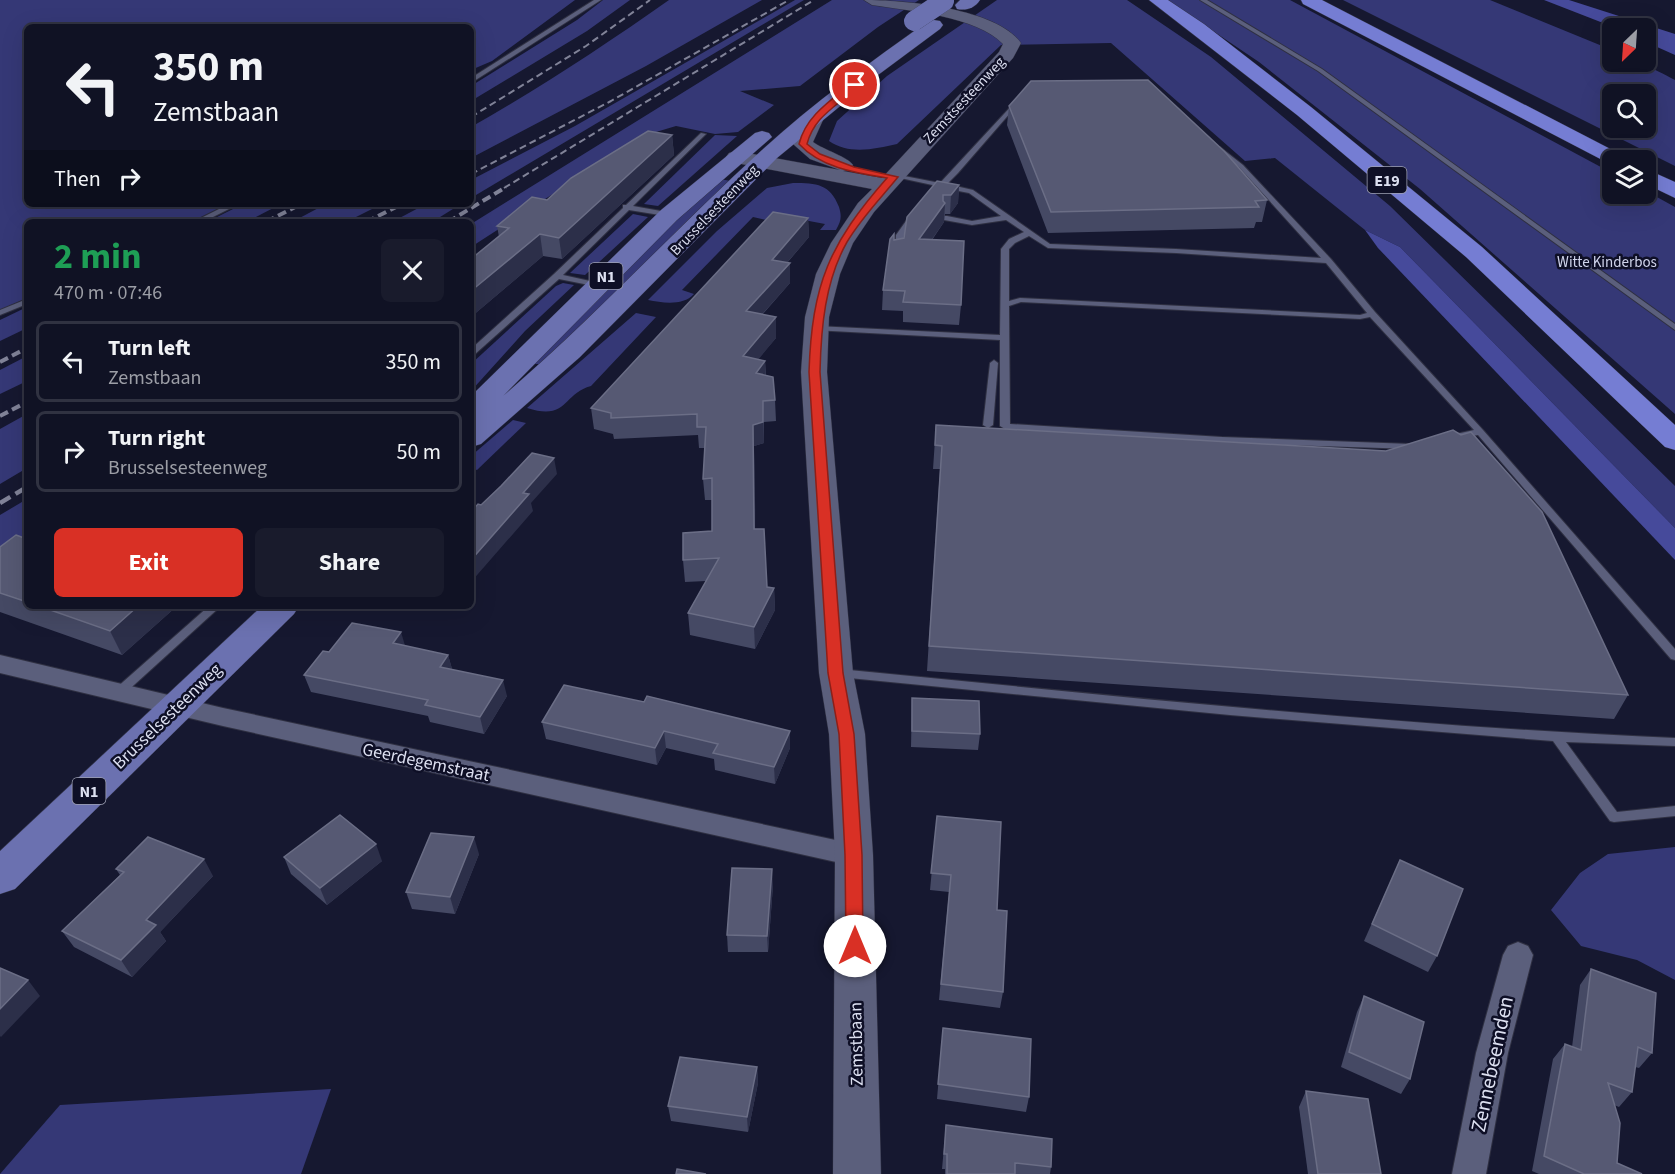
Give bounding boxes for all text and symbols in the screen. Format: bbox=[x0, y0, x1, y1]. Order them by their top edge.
north arrow bbox=[1602, 18, 1656, 72]
map controls bbox=[1602, 18, 1656, 204]
text: 350 m bbox=[153, 37, 264, 97]
icon: left bbox=[54, 48, 132, 126]
street label: Zemstsesteenweg bbox=[919, 52, 1010, 148]
pin bbox=[829, 59, 880, 110]
icon: arrive bbox=[838, 68, 871, 101]
button: search bbox=[1602, 84, 1656, 138]
text: Zemstbaan bbox=[153, 93, 279, 132]
button: layers bbox=[1602, 150, 1656, 204]
street label: Brusselsesteenweg bbox=[665, 160, 764, 261]
icon: right bbox=[113, 162, 146, 195]
text: Then bbox=[54, 163, 101, 195]
road number: E19 bbox=[1368, 167, 1406, 193]
text: 2 min bbox=[54, 231, 142, 282]
button: close bbox=[381, 239, 444, 302]
park label: Witte Kinderbos bbox=[1557, 252, 1657, 273]
road number: N1 bbox=[590, 263, 622, 289]
text: 470 m · 07:46 bbox=[54, 279, 162, 307]
text: Turn left bbox=[108, 332, 190, 364]
icon: left bbox=[57, 345, 90, 378]
text: 350 m bbox=[386, 346, 441, 378]
text: Zemstbaan bbox=[108, 364, 201, 392]
text: Turn right bbox=[108, 422, 205, 454]
icon: right bbox=[57, 435, 90, 468]
text: 50 m bbox=[396, 436, 441, 468]
text: Brusselsesteenweg bbox=[108, 454, 267, 482]
button: Exit bbox=[54, 528, 243, 597]
button: Share bbox=[255, 528, 444, 597]
street label: Brusselsesteenweg bbox=[107, 658, 228, 775]
street label: Geerdegemstraat bbox=[360, 737, 492, 788]
road number: N1 bbox=[72, 778, 106, 804]
position arrow bbox=[823, 914, 887, 978]
street label: Zennebeemden bbox=[1463, 993, 1521, 1135]
street label: Zemstbaan bbox=[843, 1002, 870, 1086]

